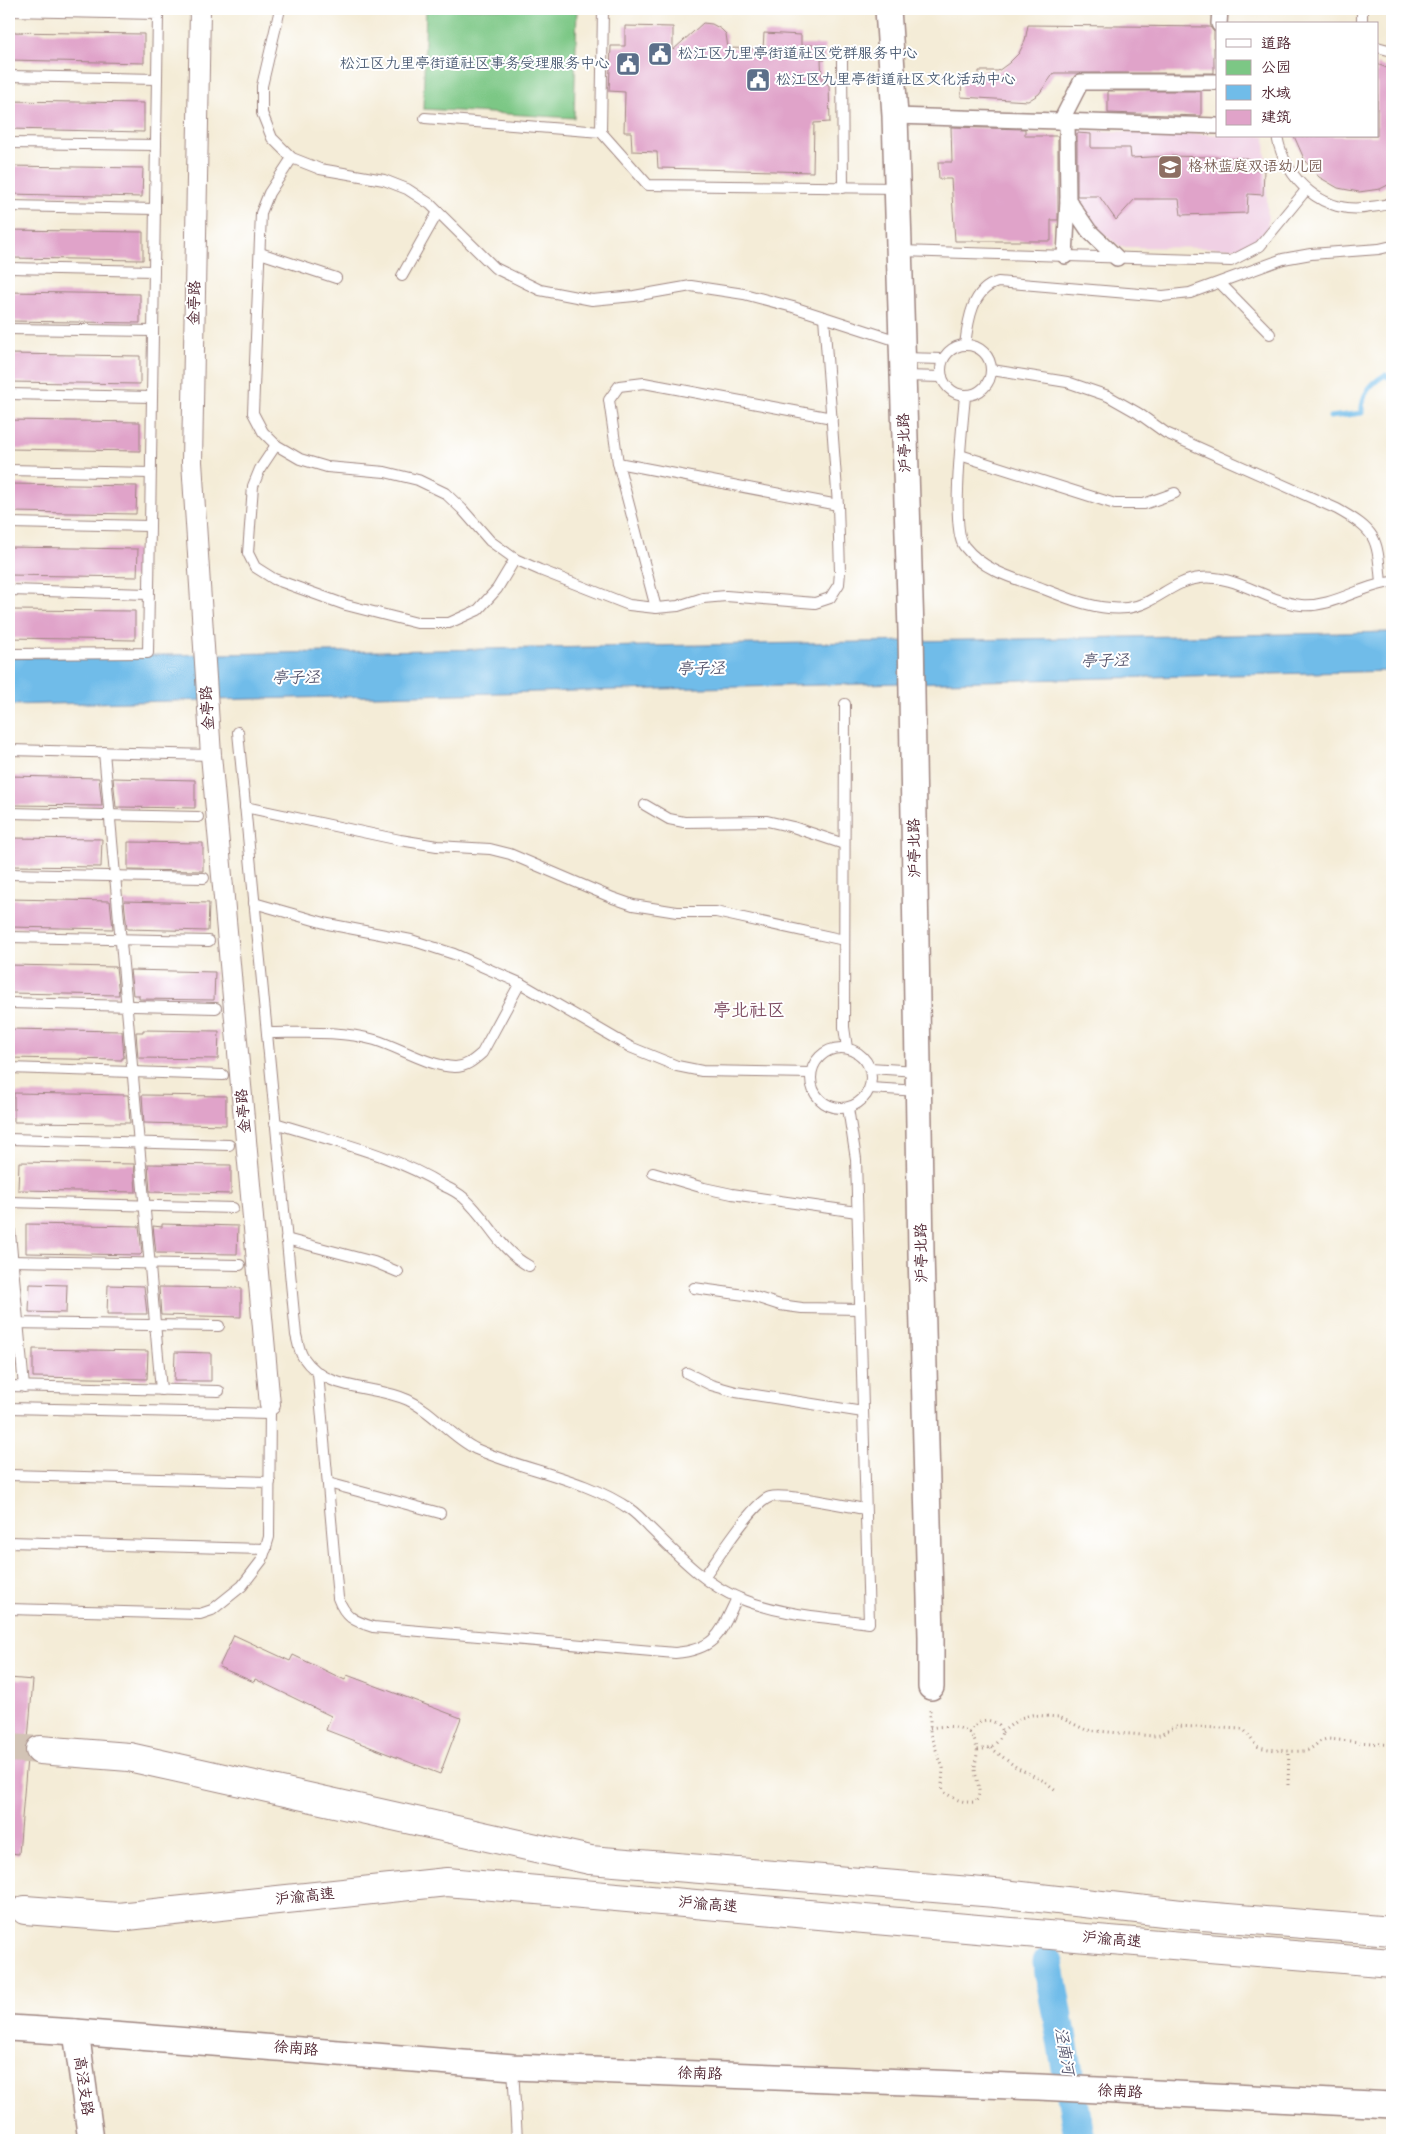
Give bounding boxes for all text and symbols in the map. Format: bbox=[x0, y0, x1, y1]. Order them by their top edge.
legend bbox=[1216, 22, 1378, 138]
text: 道路 bbox=[1261, 34, 1291, 54]
public building icon: 松江区九里亭街道社区党群服务中心 bbox=[647, 41, 673, 67]
place label: 松江区九里亭街道社区党群服务中心 bbox=[678, 44, 918, 64]
public building icon: 松江区九里亭街道社区事务受理服务中心 bbox=[615, 51, 641, 77]
place label: 松江区九里亭街道社区事务受理服务中心 bbox=[340, 54, 610, 74]
text: 公园 bbox=[1261, 58, 1291, 78]
public building icon: 松江区九里亭街道社区文化活动中心 bbox=[745, 67, 771, 93]
place label: 松江区九里亭街道社区文化活动中心 bbox=[776, 70, 1016, 90]
text: 水域 bbox=[1261, 84, 1291, 104]
text: 建筑 bbox=[1261, 108, 1291, 128]
school or university icon: 格林蓝庭双语幼儿园 bbox=[1157, 154, 1183, 180]
place label: 格林蓝庭双语幼儿园 bbox=[1188, 157, 1323, 177]
street label: 金亭路 bbox=[185, 280, 205, 326]
street label: 沪亭北路 bbox=[894, 413, 916, 473]
water label: 亭子泾 bbox=[1081, 650, 1130, 672]
water label: 亭子泾 bbox=[677, 658, 726, 680]
water label: 亭子泾 bbox=[272, 667, 321, 689]
street label: 金亭路 bbox=[196, 685, 220, 731]
street label: 沪亭北路 bbox=[904, 818, 926, 878]
district label: 亭北社区 bbox=[713, 999, 785, 1023]
street label: 金亭路 bbox=[232, 1088, 256, 1134]
street label: 沪亭北路 bbox=[911, 1223, 933, 1283]
street label: 沪渝高速 bbox=[274, 1884, 336, 1910]
street label: 沪渝高速 bbox=[677, 1892, 739, 1918]
street label: 沪渝高速 bbox=[1081, 1927, 1143, 1953]
water label: 泾南河 bbox=[1049, 2026, 1079, 2079]
street label: 徐南路 bbox=[273, 2037, 319, 2061]
street label: 高泾支路 bbox=[69, 2055, 97, 2117]
street label: 徐南路 bbox=[677, 2063, 723, 2085]
street label: 徐南路 bbox=[1097, 2081, 1143, 2103]

